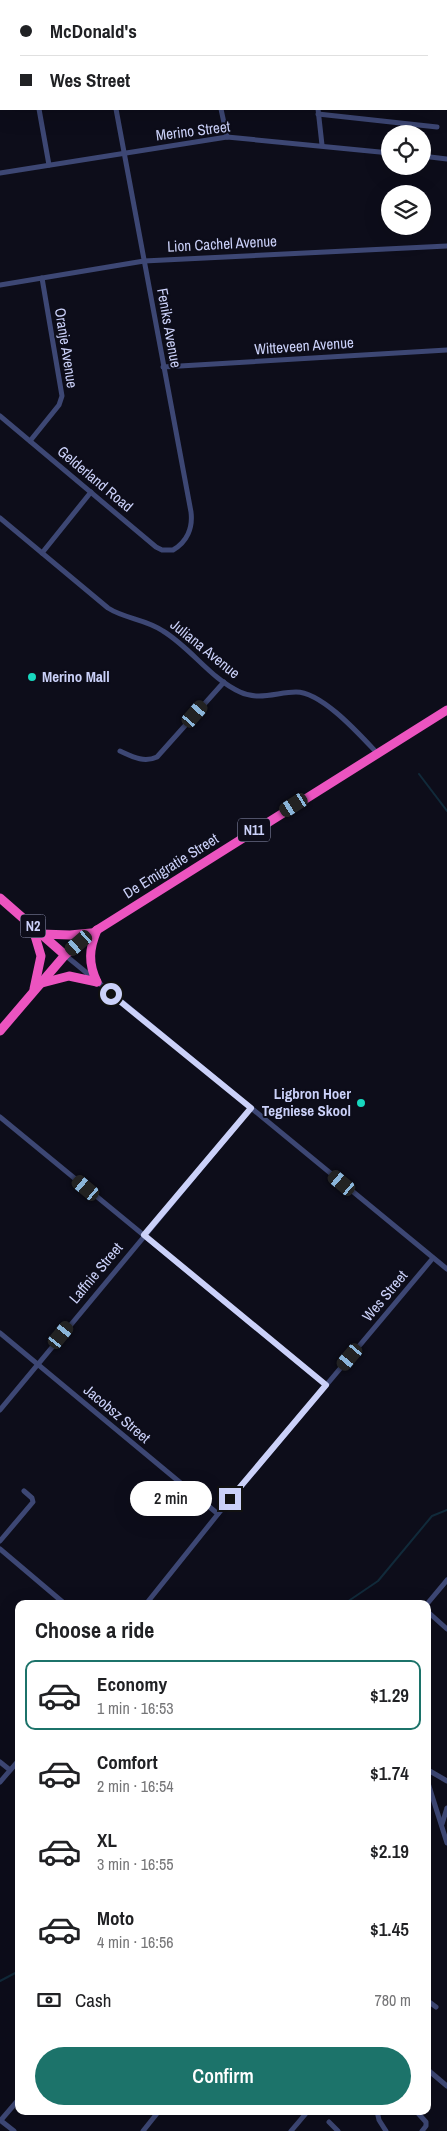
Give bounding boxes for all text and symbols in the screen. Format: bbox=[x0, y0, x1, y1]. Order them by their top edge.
text: McDonald's bbox=[50, 18, 137, 44]
text: Wes Street bbox=[50, 67, 130, 93]
street label: Merino Street bbox=[155, 115, 232, 145]
map controls bbox=[381, 125, 431, 235]
button: locate bbox=[381, 125, 431, 175]
button: layers bbox=[381, 185, 431, 235]
street label: Lion Cachel Avenue bbox=[167, 230, 278, 257]
street label: Feniks Avenue bbox=[152, 286, 187, 370]
street label: Oranje Avenue bbox=[50, 306, 83, 390]
street label: Witteveen Avenue bbox=[254, 332, 355, 359]
street label: Gelderland Road bbox=[53, 441, 138, 517]
street label: Juliana Avenue bbox=[166, 614, 245, 683]
place label: Merino Mall bbox=[42, 666, 110, 687]
marker: Merino Mall bbox=[26, 671, 38, 683]
car bbox=[179, 698, 210, 730]
car bbox=[277, 791, 310, 819]
road number: N11 bbox=[238, 818, 270, 842]
street label: De Emigratie Street bbox=[119, 828, 223, 903]
road number: N2 bbox=[20, 914, 46, 938]
car bbox=[62, 927, 95, 959]
route start bbox=[100, 983, 122, 1005]
place label: Ligbron Hoer Tegniese Skool bbox=[262, 1083, 351, 1121]
marker: Ligbron Hoer Tegniese Skool bbox=[355, 1097, 367, 1109]
car bbox=[325, 1168, 358, 1198]
car bbox=[69, 1173, 102, 1203]
street label: Laffnie Street bbox=[64, 1237, 128, 1308]
street label: Wes Street bbox=[357, 1265, 413, 1326]
car bbox=[45, 1319, 76, 1351]
car bbox=[334, 1341, 365, 1373]
street label: Jacobsz Street bbox=[79, 1379, 156, 1448]
callout: 2 min bbox=[130, 1482, 212, 1516]
text: 2 min bbox=[154, 1487, 188, 1509]
route end bbox=[219, 1488, 241, 1510]
text: Choose a ride bbox=[35, 1615, 154, 1645]
text: Economy bbox=[97, 1671, 167, 1697]
icon: car bbox=[37, 1673, 82, 1718]
text: $1.29 bbox=[370, 1682, 409, 1708]
text: 1 min · 16:53 bbox=[97, 1697, 174, 1719]
text: Comfort bbox=[97, 1749, 158, 1775]
icon: car bbox=[37, 1751, 82, 1796]
text: $1.74 bbox=[370, 1760, 409, 1786]
text: 2 min · 16:54 bbox=[97, 1775, 174, 1797]
text: XL bbox=[97, 1827, 117, 1853]
icon: car bbox=[37, 1829, 82, 1874]
text: $2.19 bbox=[370, 1838, 409, 1864]
text: 3 min · 16:55 bbox=[97, 1853, 174, 1875]
text: Moto bbox=[97, 1905, 134, 1931]
icon: car bbox=[37, 1907, 82, 1952]
text: $1.45 bbox=[370, 1916, 409, 1942]
text: 4 min · 16:56 bbox=[97, 1931, 174, 1953]
icon: cash bbox=[35, 1986, 63, 2014]
text: Cash bbox=[75, 1987, 111, 2013]
text: 780 m bbox=[375, 1989, 411, 2011]
button: Confirm bbox=[35, 2047, 411, 2105]

